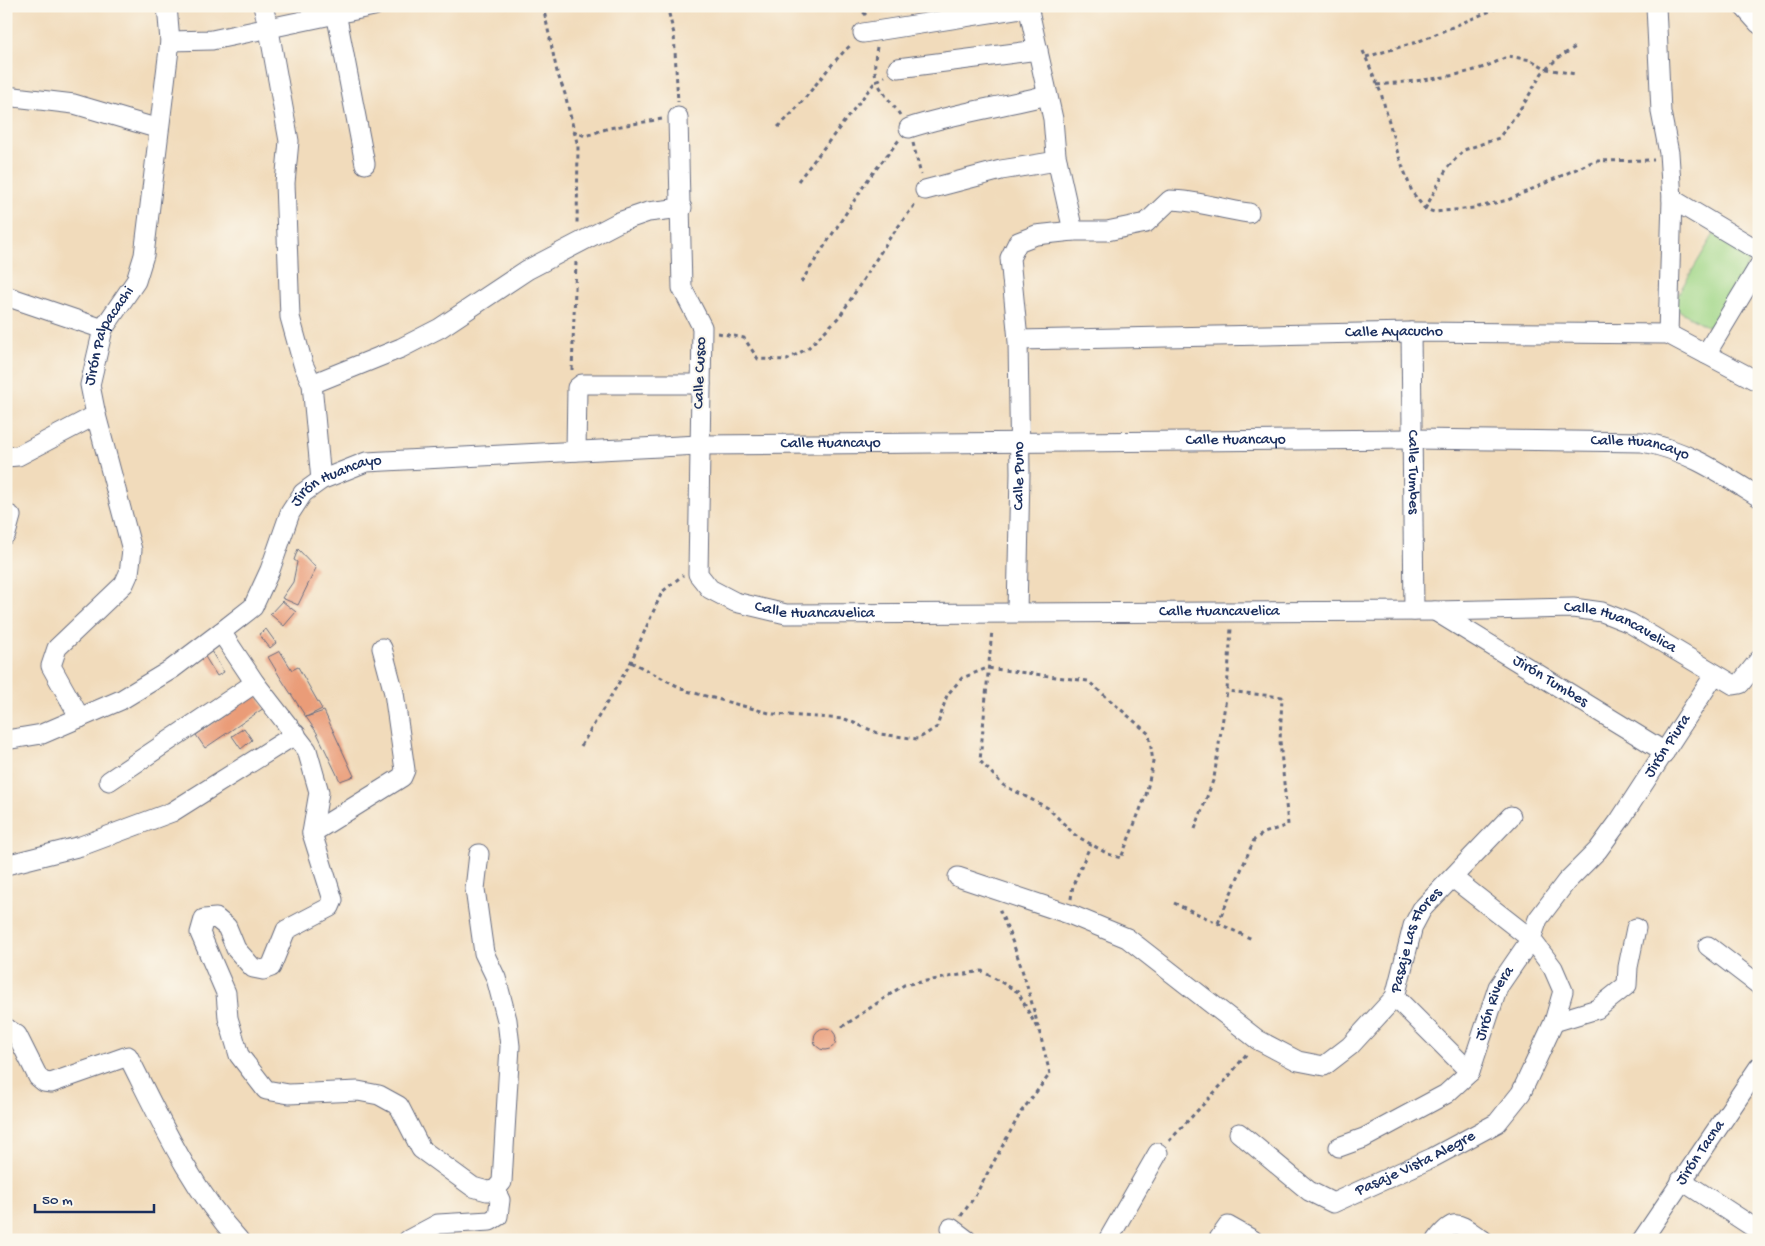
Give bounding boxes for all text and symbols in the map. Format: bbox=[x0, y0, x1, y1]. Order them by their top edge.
street label: Jirón Palpacachi bbox=[81, 283, 139, 387]
street label: Calle Ayacucho bbox=[1345, 322, 1443, 343]
street label: Calle Cusco bbox=[690, 336, 712, 410]
street label: Calle Tumbes bbox=[1403, 430, 1422, 515]
street label: Calle Huancayo bbox=[1185, 431, 1286, 450]
street label: Calle Huancayo bbox=[1590, 432, 1692, 465]
street label: Calle Huancayo bbox=[780, 434, 881, 454]
street label: Calle Puno bbox=[1010, 441, 1030, 511]
street label: Jirón Huancayo bbox=[287, 452, 382, 510]
street label: Calle Huancavelica bbox=[753, 597, 876, 624]
street label: Calle Huancavelica bbox=[1564, 598, 1681, 659]
street label: Calle Huancavelica bbox=[1159, 602, 1281, 622]
street label: Jirón Tumbes bbox=[1509, 651, 1592, 712]
street label: Jirón Piura bbox=[1640, 710, 1696, 781]
street label: Pasaje Las Flores bbox=[1387, 883, 1447, 996]
street label: Jirón Rivera bbox=[1471, 962, 1519, 1043]
street label: Jirón Tacna bbox=[1672, 1116, 1730, 1189]
street label: Pasaje Vista Alegre bbox=[1352, 1127, 1479, 1201]
scale bar bbox=[35, 1181, 154, 1213]
text: 50 m bbox=[42, 1192, 73, 1210]

